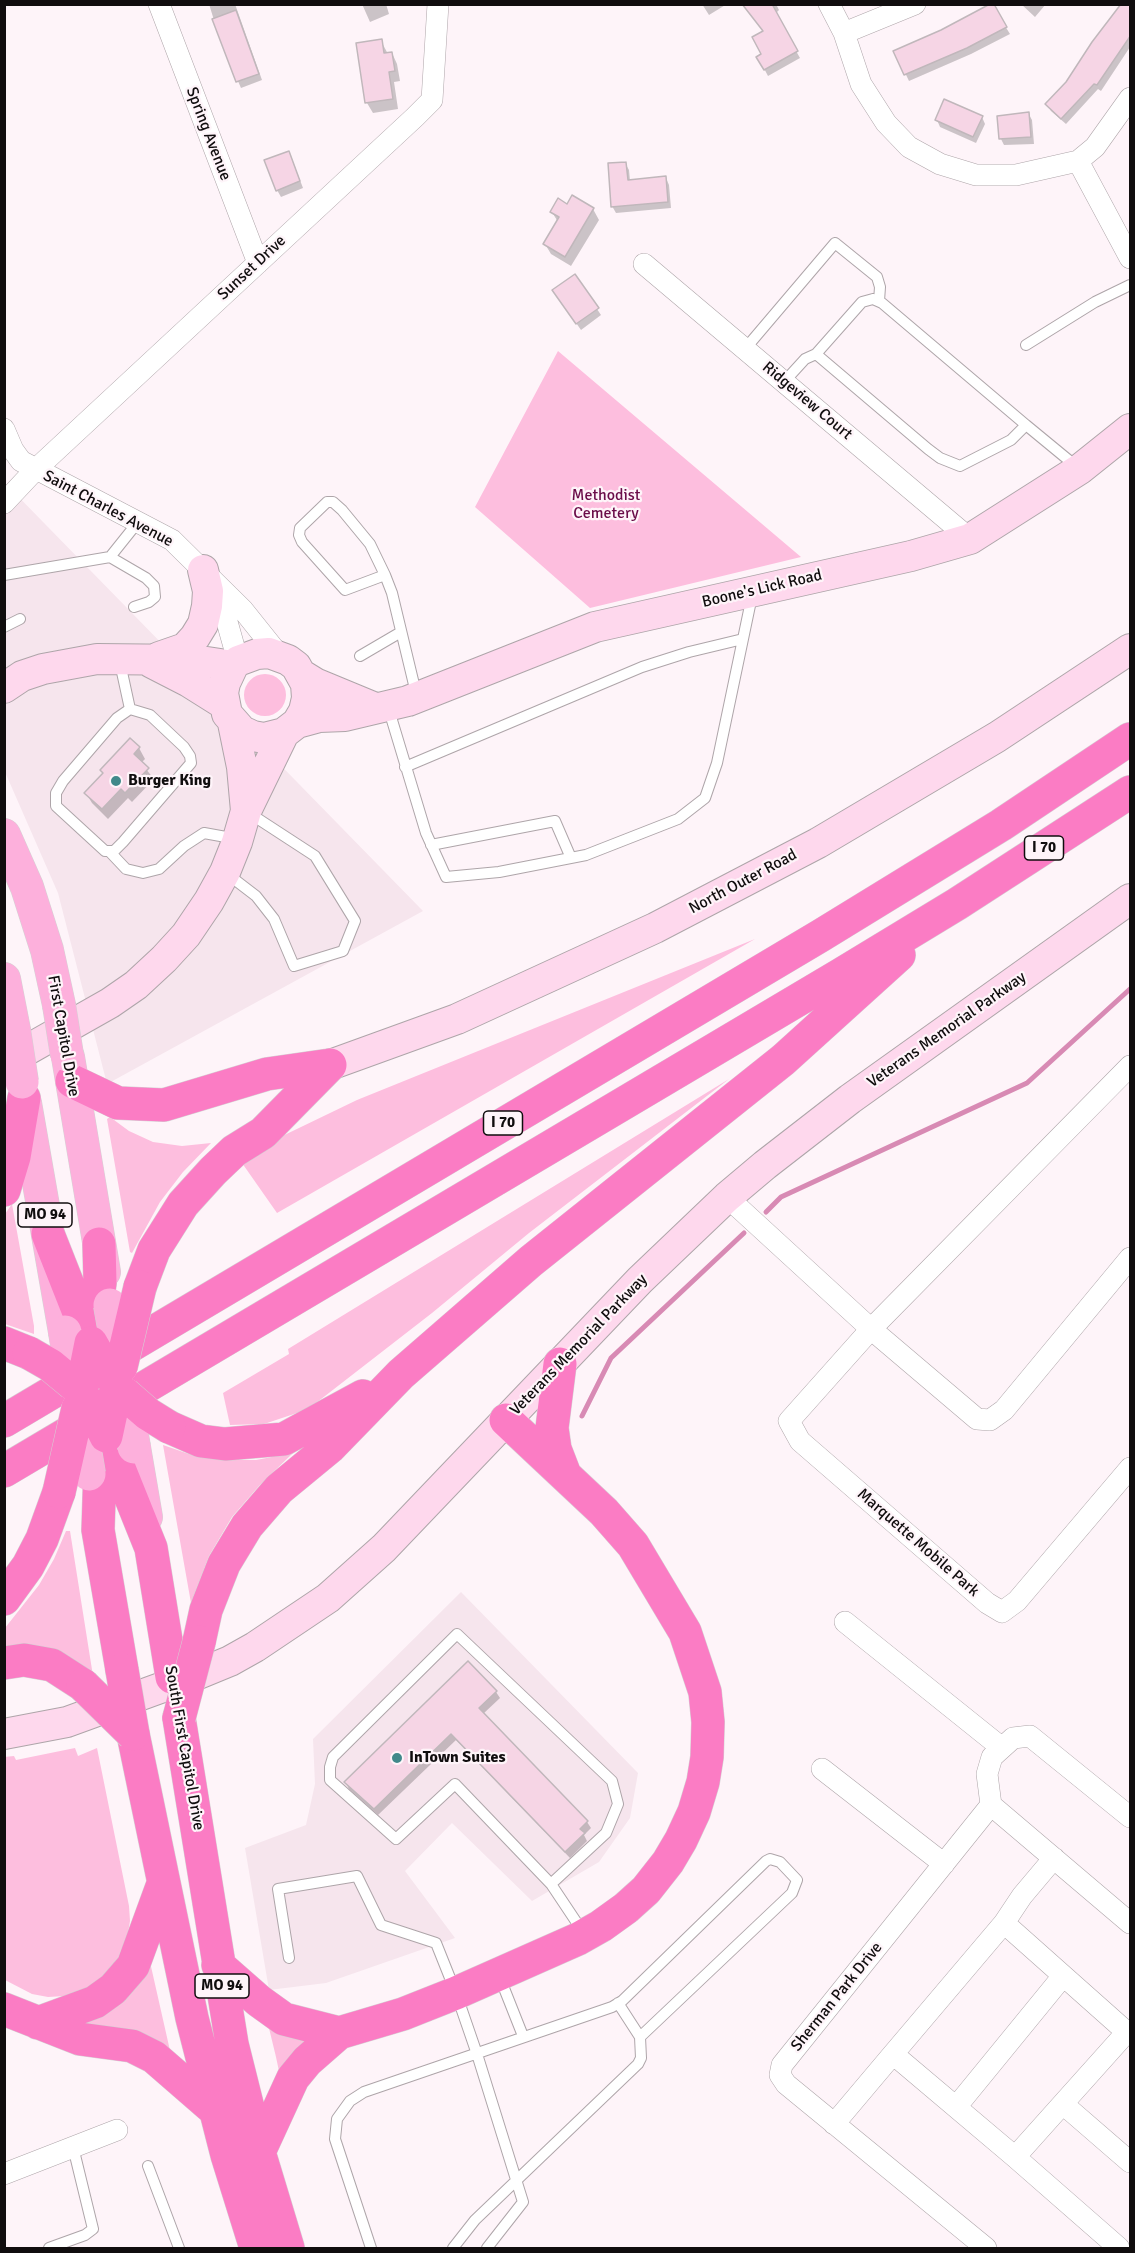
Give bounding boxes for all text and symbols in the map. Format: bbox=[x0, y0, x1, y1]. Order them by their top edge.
street label: Spring Avenue bbox=[181, 85, 235, 183]
street label: Sunset Drive bbox=[214, 232, 290, 304]
street label: Ridgeview Court bbox=[758, 358, 856, 444]
street label: Saint Charles Avenue bbox=[40, 467, 176, 551]
park label: Methodist Cemetery bbox=[572, 486, 640, 524]
street label: Boone's Lick Road bbox=[700, 566, 824, 612]
place label: Burger King bbox=[128, 771, 211, 791]
marker: Burger King bbox=[109, 774, 123, 788]
road number: I 70 bbox=[1024, 836, 1064, 860]
street label: North Outer Road bbox=[686, 845, 800, 919]
street label: Veterans Memorial Parkway bbox=[864, 968, 1030, 1092]
street label: First Capitol Drive bbox=[43, 974, 83, 1098]
road number: I 70 bbox=[484, 1111, 522, 1135]
road number: MO 94 bbox=[18, 1203, 72, 1227]
street label: Veterans Memorial Parkway bbox=[506, 1270, 652, 1420]
street label: Marquette Mobile Park bbox=[853, 1485, 983, 1601]
street label: South First Capitol Drive bbox=[160, 1664, 208, 1832]
place label: InTown Suites bbox=[409, 1748, 506, 1768]
marker: InTown Suites bbox=[390, 1751, 404, 1765]
street label: Sherman Park Drive bbox=[787, 1939, 887, 2055]
road number: MO 94 bbox=[195, 1974, 249, 1998]

